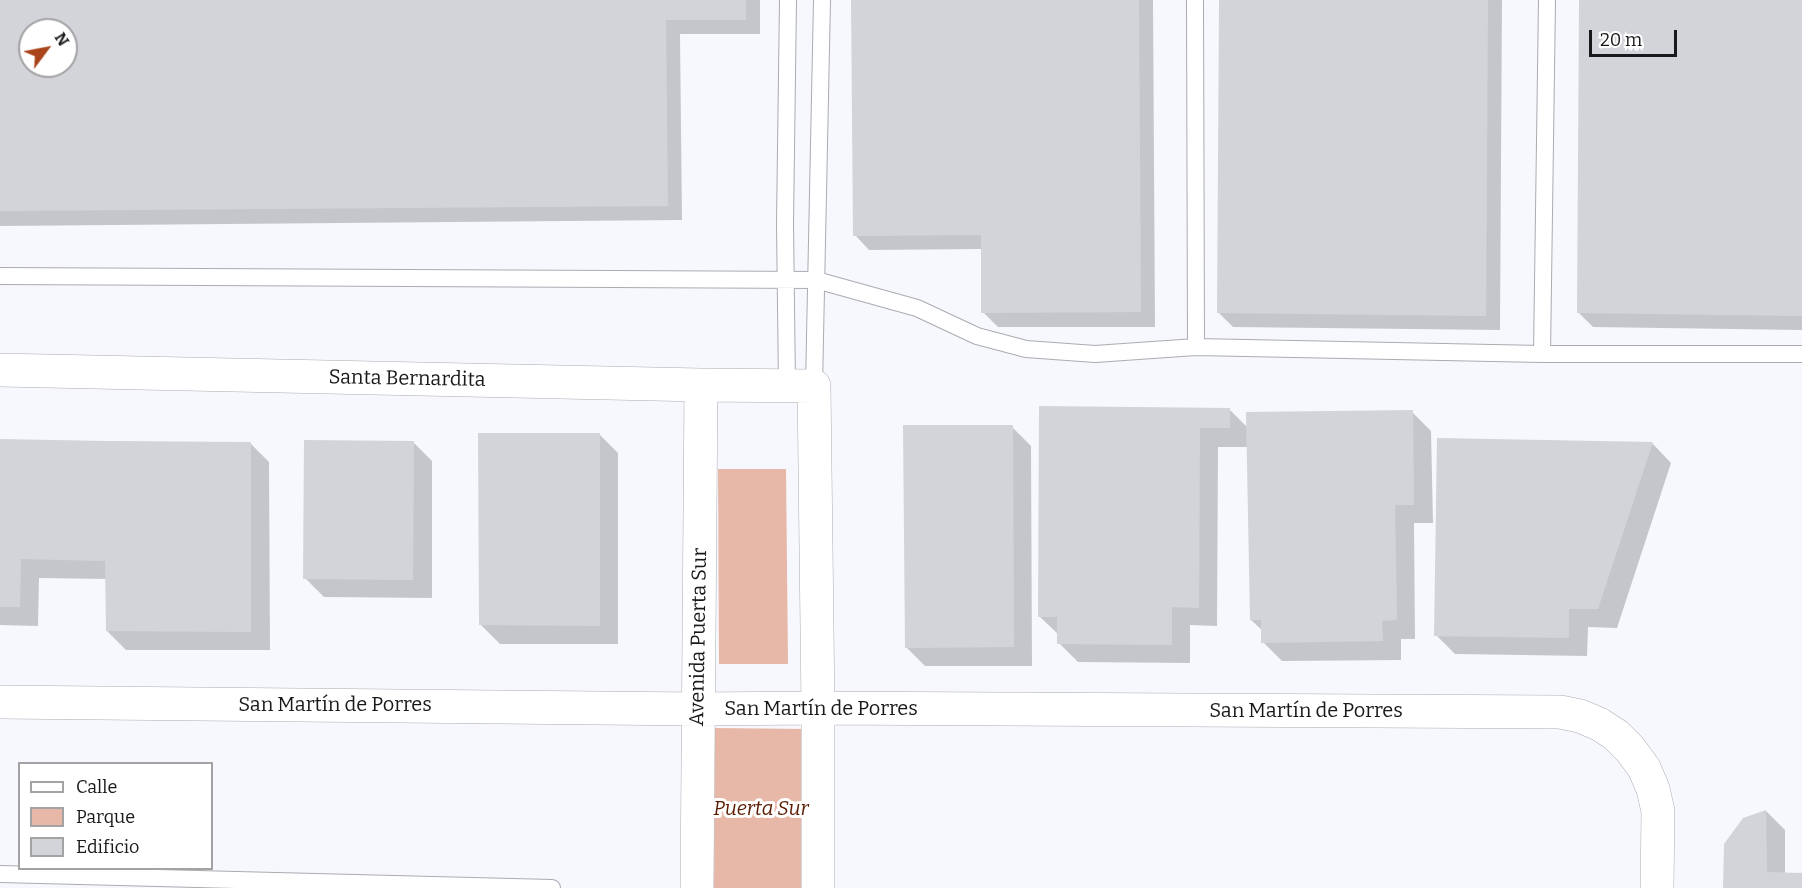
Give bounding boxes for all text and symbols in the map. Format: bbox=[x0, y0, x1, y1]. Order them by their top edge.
north arrow bbox=[18, 18, 78, 78]
scale bar bbox=[1592, 18, 1680, 56]
text: N bbox=[51, 29, 73, 50]
text: 20 m bbox=[1600, 29, 1642, 51]
street label: Santa Bernardita bbox=[328, 366, 486, 392]
street label: Avenida Puerta Sur bbox=[685, 548, 713, 726]
street label: San Martín de Porres bbox=[238, 693, 432, 717]
street label: San Martín de Porres bbox=[724, 697, 918, 721]
street label: San Martín de Porres bbox=[1209, 699, 1403, 723]
legend bbox=[18, 762, 213, 870]
text: Calle bbox=[76, 776, 117, 798]
park label: Puerta Sur bbox=[713, 797, 809, 821]
text: Parque bbox=[76, 806, 135, 828]
text: Edificio bbox=[76, 836, 139, 858]

